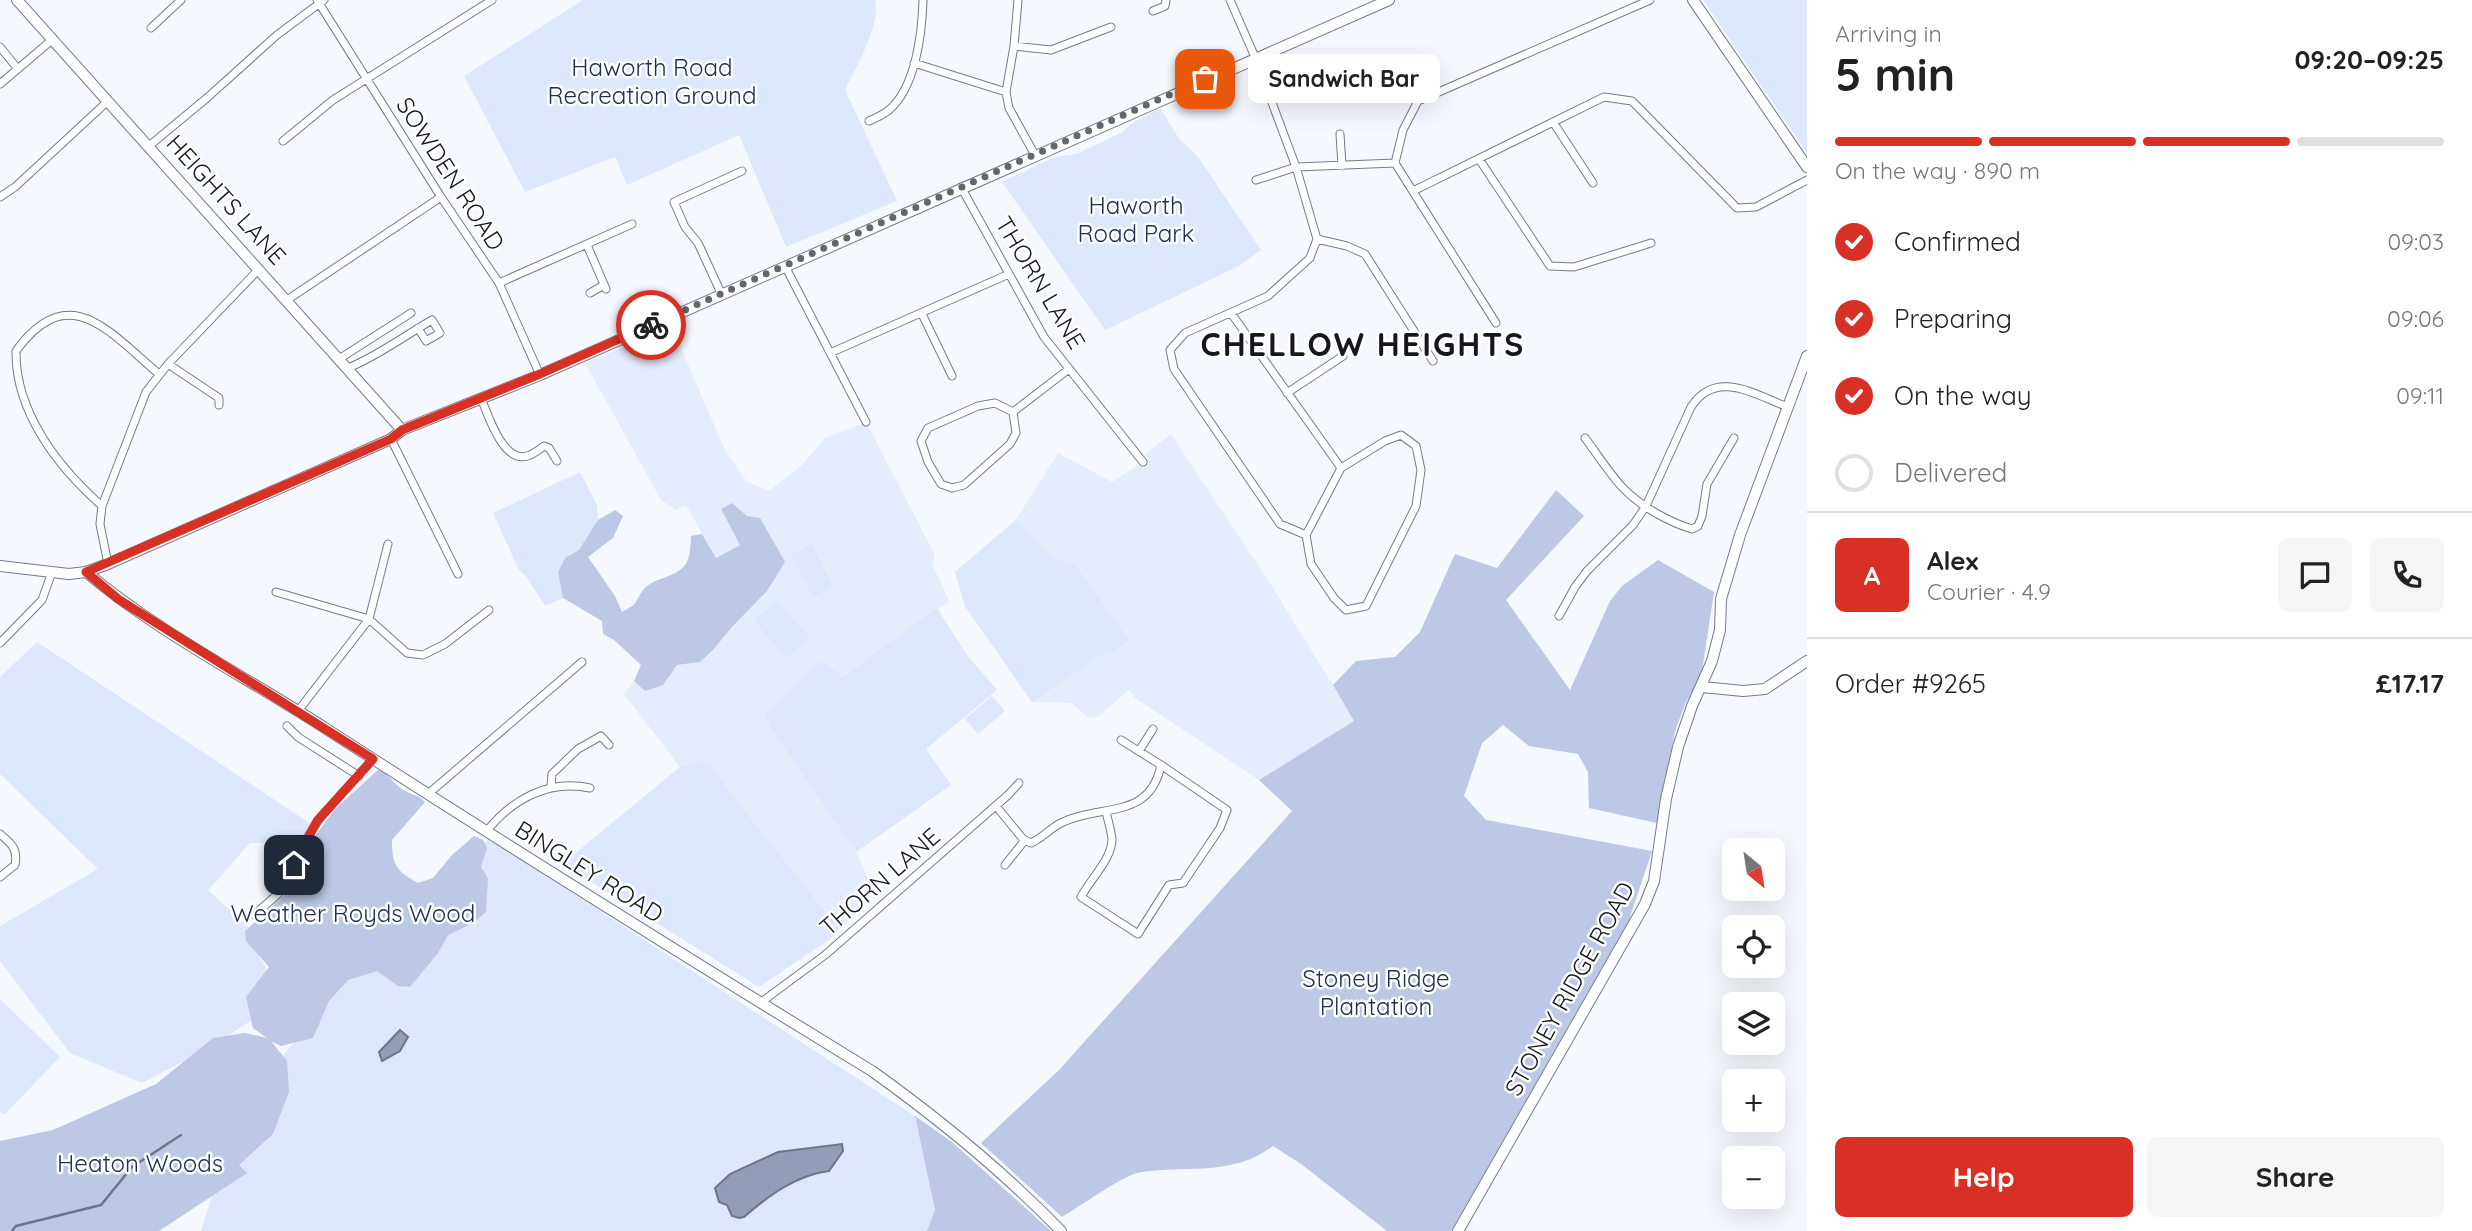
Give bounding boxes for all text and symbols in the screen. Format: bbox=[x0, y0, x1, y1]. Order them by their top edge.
text: Arriving in bbox=[1835, 19, 1942, 48]
text: 09:20–09:25 bbox=[2294, 43, 2444, 76]
text: 5 min bbox=[1835, 45, 1955, 103]
pin bbox=[1175, 49, 1235, 109]
park label: Haworth Road Recreation Ground bbox=[547, 52, 757, 110]
callout: Sandwich Bar bbox=[1247, 55, 1440, 104]
icon: bag bbox=[1186, 60, 1224, 98]
text: Sandwich Bar bbox=[1269, 64, 1419, 93]
street label: SOWDEN ROAD bbox=[390, 91, 512, 256]
street label: HEIGHTS LANE bbox=[160, 128, 293, 271]
text: On the way · 890 m bbox=[1835, 156, 2040, 185]
park label: Haworth Road Park bbox=[1078, 190, 1194, 248]
street label: THORN LANE bbox=[989, 211, 1092, 354]
icon: check bbox=[1835, 223, 1873, 261]
text: Confirmed bbox=[1894, 225, 2021, 258]
text: 09:03 bbox=[2387, 227, 2444, 256]
courier bbox=[616, 290, 686, 360]
icon: check bbox=[1835, 300, 1873, 338]
text: Preparing bbox=[1894, 302, 2012, 335]
text: 09:06 bbox=[2387, 304, 2444, 333]
icon: bike bbox=[632, 306, 670, 344]
district label: CHELLOW HEIGHTS bbox=[1201, 324, 1525, 364]
icon: check bbox=[1835, 377, 1873, 415]
text: On the way bbox=[1894, 379, 2032, 412]
text: 09:11 bbox=[2396, 381, 2444, 410]
text: Delivered bbox=[1894, 456, 2007, 489]
button: chat bbox=[2278, 538, 2352, 612]
button: phone bbox=[2370, 538, 2444, 612]
text: Alex bbox=[1927, 544, 1978, 577]
text: A bbox=[1864, 559, 1880, 592]
text: Courier · 4.9 bbox=[1927, 577, 2051, 606]
text: Order #9265 bbox=[1835, 667, 1986, 700]
text: £17.17 bbox=[2376, 667, 2444, 700]
street label: BINGLEY ROAD bbox=[510, 814, 669, 929]
street label: THORN LANE bbox=[813, 821, 946, 942]
pin bbox=[264, 835, 324, 895]
north arrow bbox=[1722, 838, 1785, 901]
map controls bbox=[1722, 838, 1785, 1209]
icon: home bbox=[275, 846, 313, 884]
street label: STONEY RIDGE ROAD bbox=[1498, 876, 1640, 1101]
park label: Weather Royds Wood bbox=[231, 898, 475, 928]
button: locate bbox=[1722, 915, 1785, 978]
park label: Stoney Ridge Plantation bbox=[1302, 963, 1450, 1021]
button: layers bbox=[1722, 992, 1785, 1055]
button: + bbox=[1722, 1069, 1785, 1132]
button: Help bbox=[1835, 1137, 2133, 1217]
button: Share bbox=[2147, 1137, 2444, 1217]
button: − bbox=[1722, 1146, 1785, 1209]
park label: Heaton Woods bbox=[57, 1148, 223, 1178]

